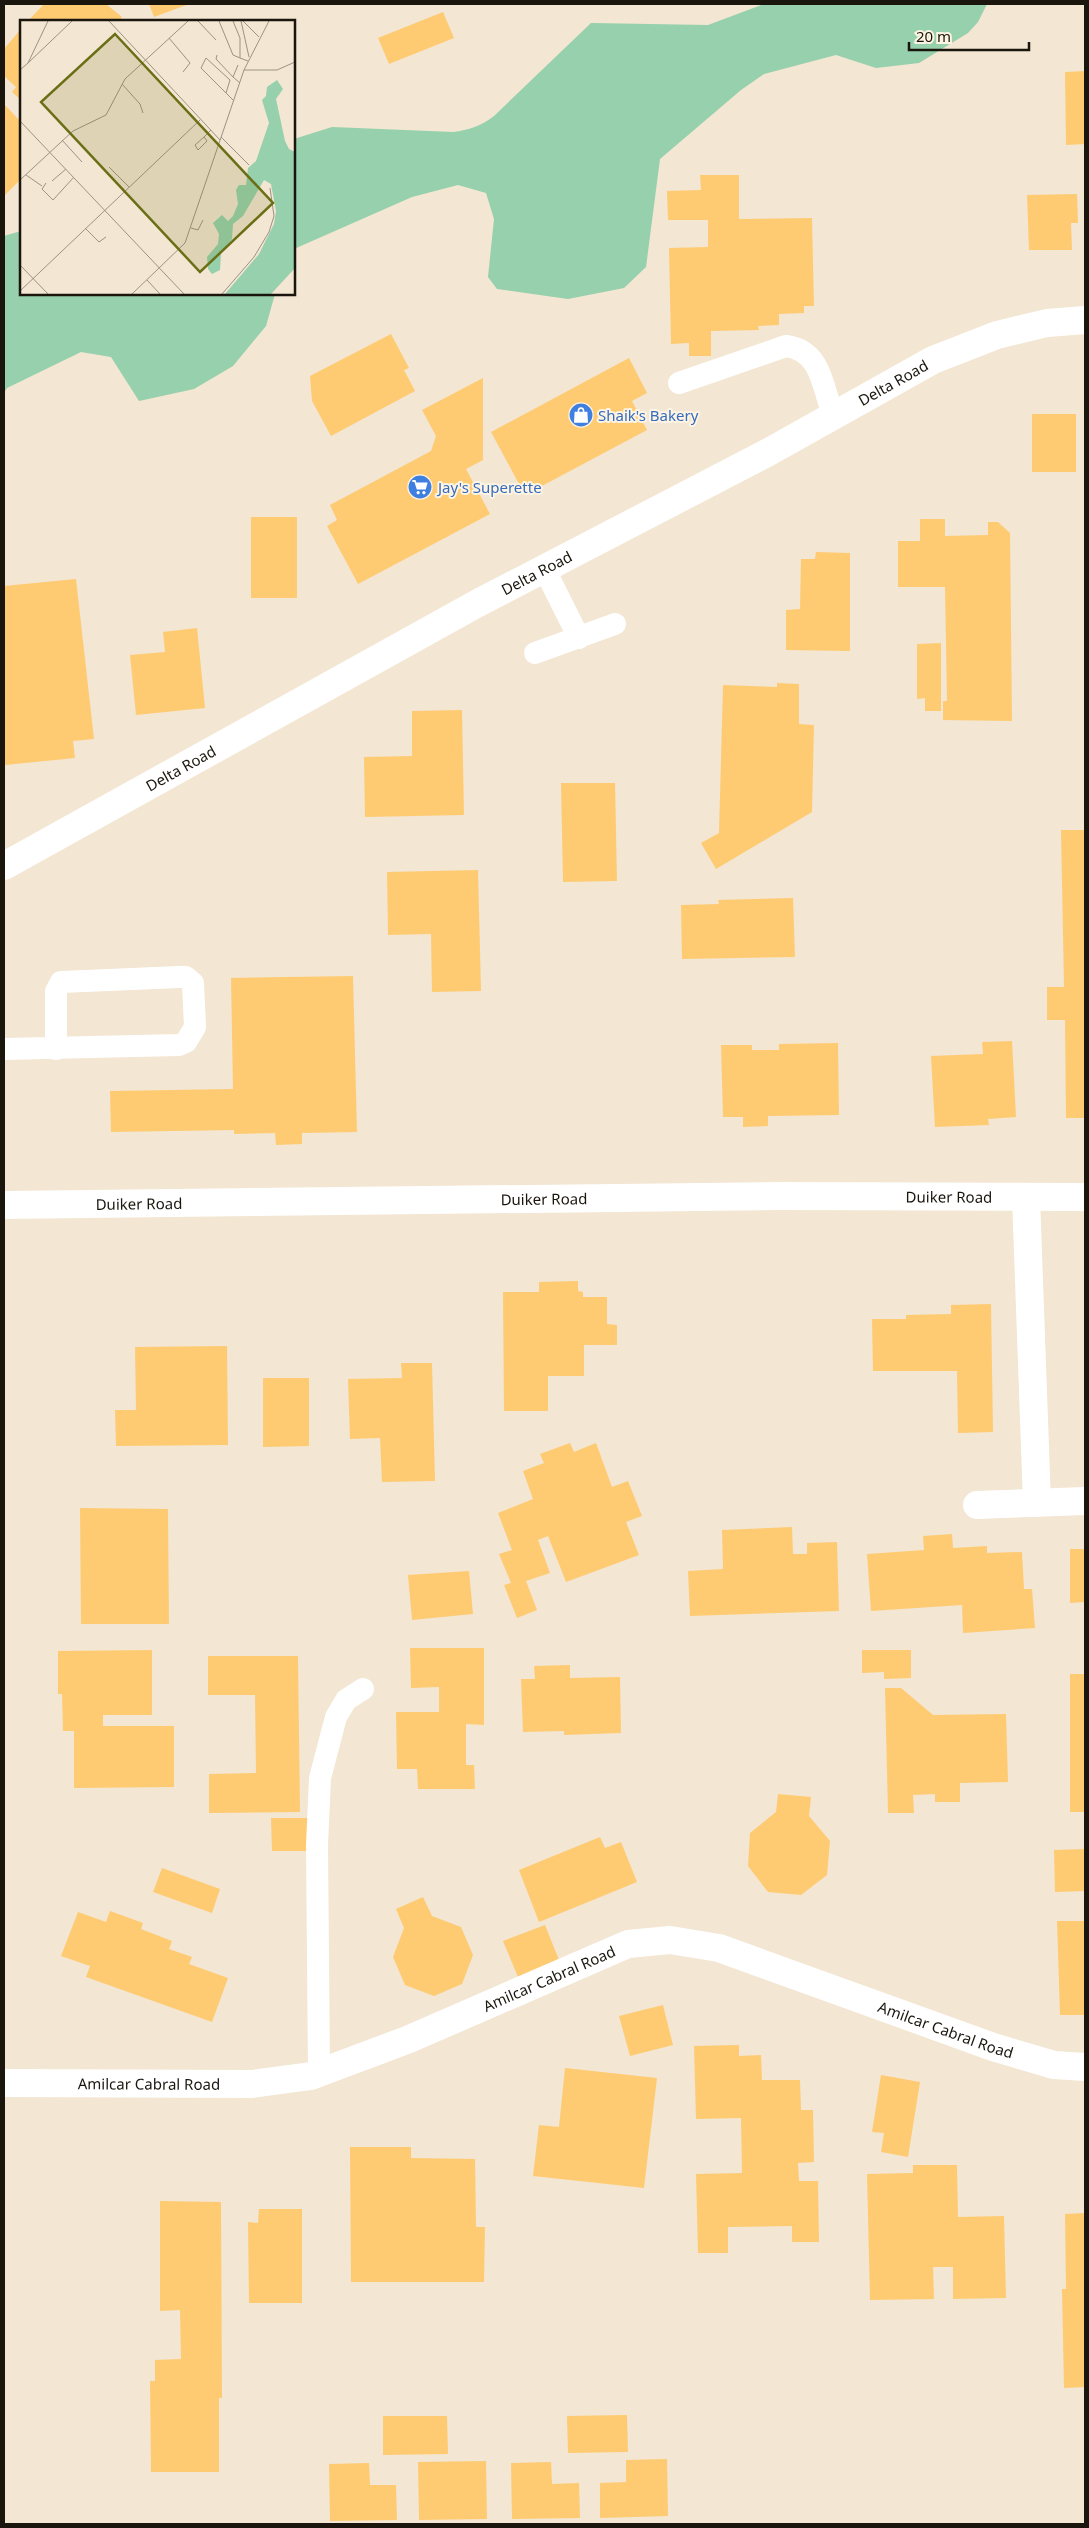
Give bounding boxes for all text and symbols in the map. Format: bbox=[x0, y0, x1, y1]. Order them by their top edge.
inset map bbox=[20, 20, 295, 295]
scale bar bbox=[909, 20, 1029, 52]
text: 20 m bbox=[916, 26, 951, 46]
street label: Delta Road bbox=[854, 355, 931, 410]
shop icon: Shaik's Bakery bbox=[568, 402, 594, 428]
place label: Shaik's Bakery bbox=[598, 405, 699, 425]
supermarket icon: Jay's Superette bbox=[407, 474, 433, 500]
place label: Jay's Superette bbox=[436, 477, 542, 497]
street label: Delta Road bbox=[498, 546, 575, 599]
street label: Delta Road bbox=[142, 741, 219, 795]
street label: Duiker Road bbox=[906, 1186, 992, 1207]
street label: Duiker Road bbox=[500, 1188, 587, 1209]
street label: Duiker Road bbox=[95, 1193, 182, 1214]
street label: Amilcar Cabral Road bbox=[480, 1941, 618, 2016]
street label: Amilcar Cabral Road bbox=[875, 1996, 1016, 2063]
street label: Amilcar Cabral Road bbox=[78, 2073, 220, 2094]

